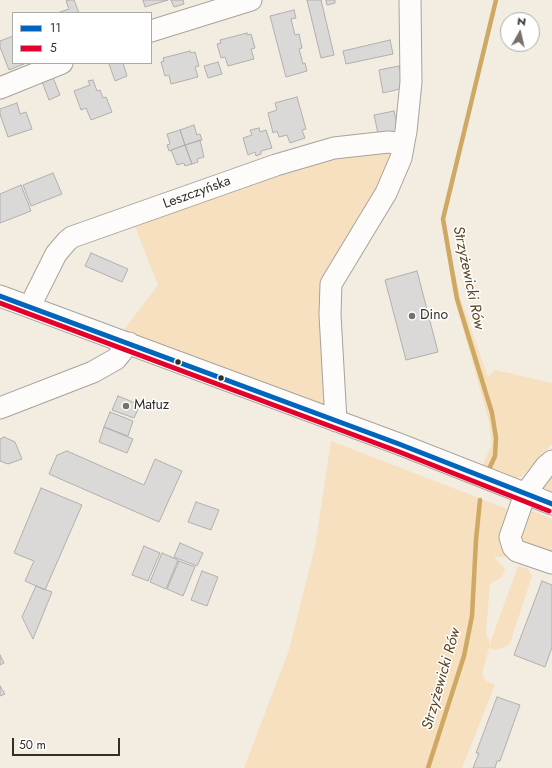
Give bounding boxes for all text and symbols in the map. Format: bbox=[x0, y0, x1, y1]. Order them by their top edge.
legend bbox=[12, 12, 152, 64]
north arrow bbox=[500, 12, 540, 52]
text: N bbox=[516, 13, 527, 30]
text: 11 bbox=[50, 19, 61, 37]
text: 5 bbox=[50, 39, 57, 57]
street label: Leszczyńska bbox=[161, 173, 233, 213]
water label: Strzyżewicki Rów bbox=[448, 225, 488, 331]
place label: Dino bbox=[420, 308, 448, 324]
marker: Dino bbox=[407, 311, 417, 321]
unlabelled marker bbox=[173, 357, 183, 367]
unlabelled marker bbox=[216, 373, 226, 383]
place label: Matuz bbox=[134, 398, 169, 414]
marker: Matuz bbox=[121, 401, 131, 411]
water label: Strzyżewicki Rów bbox=[419, 626, 465, 732]
scale bar bbox=[14, 730, 122, 756]
text: 50 m bbox=[19, 736, 46, 754]

